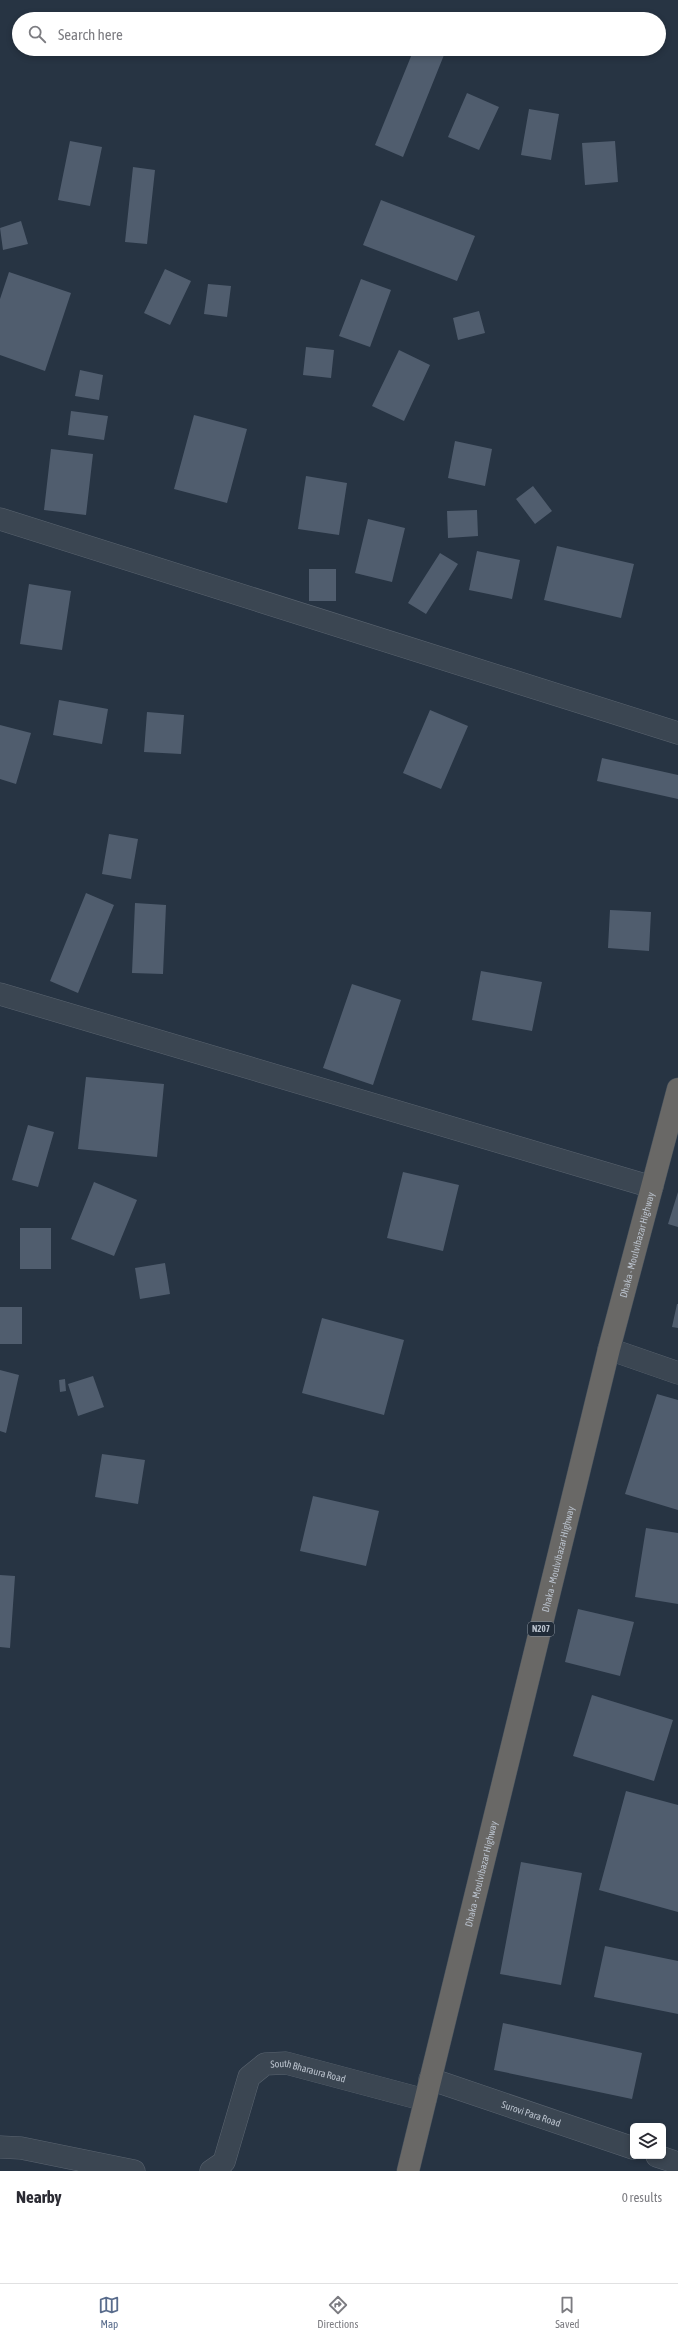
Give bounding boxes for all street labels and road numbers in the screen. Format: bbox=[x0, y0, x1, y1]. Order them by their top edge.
street label: Dhaka - Moulvibazar Highway bbox=[618, 1191, 656, 1299]
street label: Dhaka - Moulvibazar Highway bbox=[540, 1505, 576, 1613]
road number: N207 bbox=[528, 1622, 554, 1636]
street label: Dhaka - Moulvibazar Highway bbox=[463, 1820, 499, 1928]
street label: South Bharaura Road bbox=[270, 2058, 347, 2085]
street label: Surovi Para Road bbox=[500, 2099, 562, 2129]

